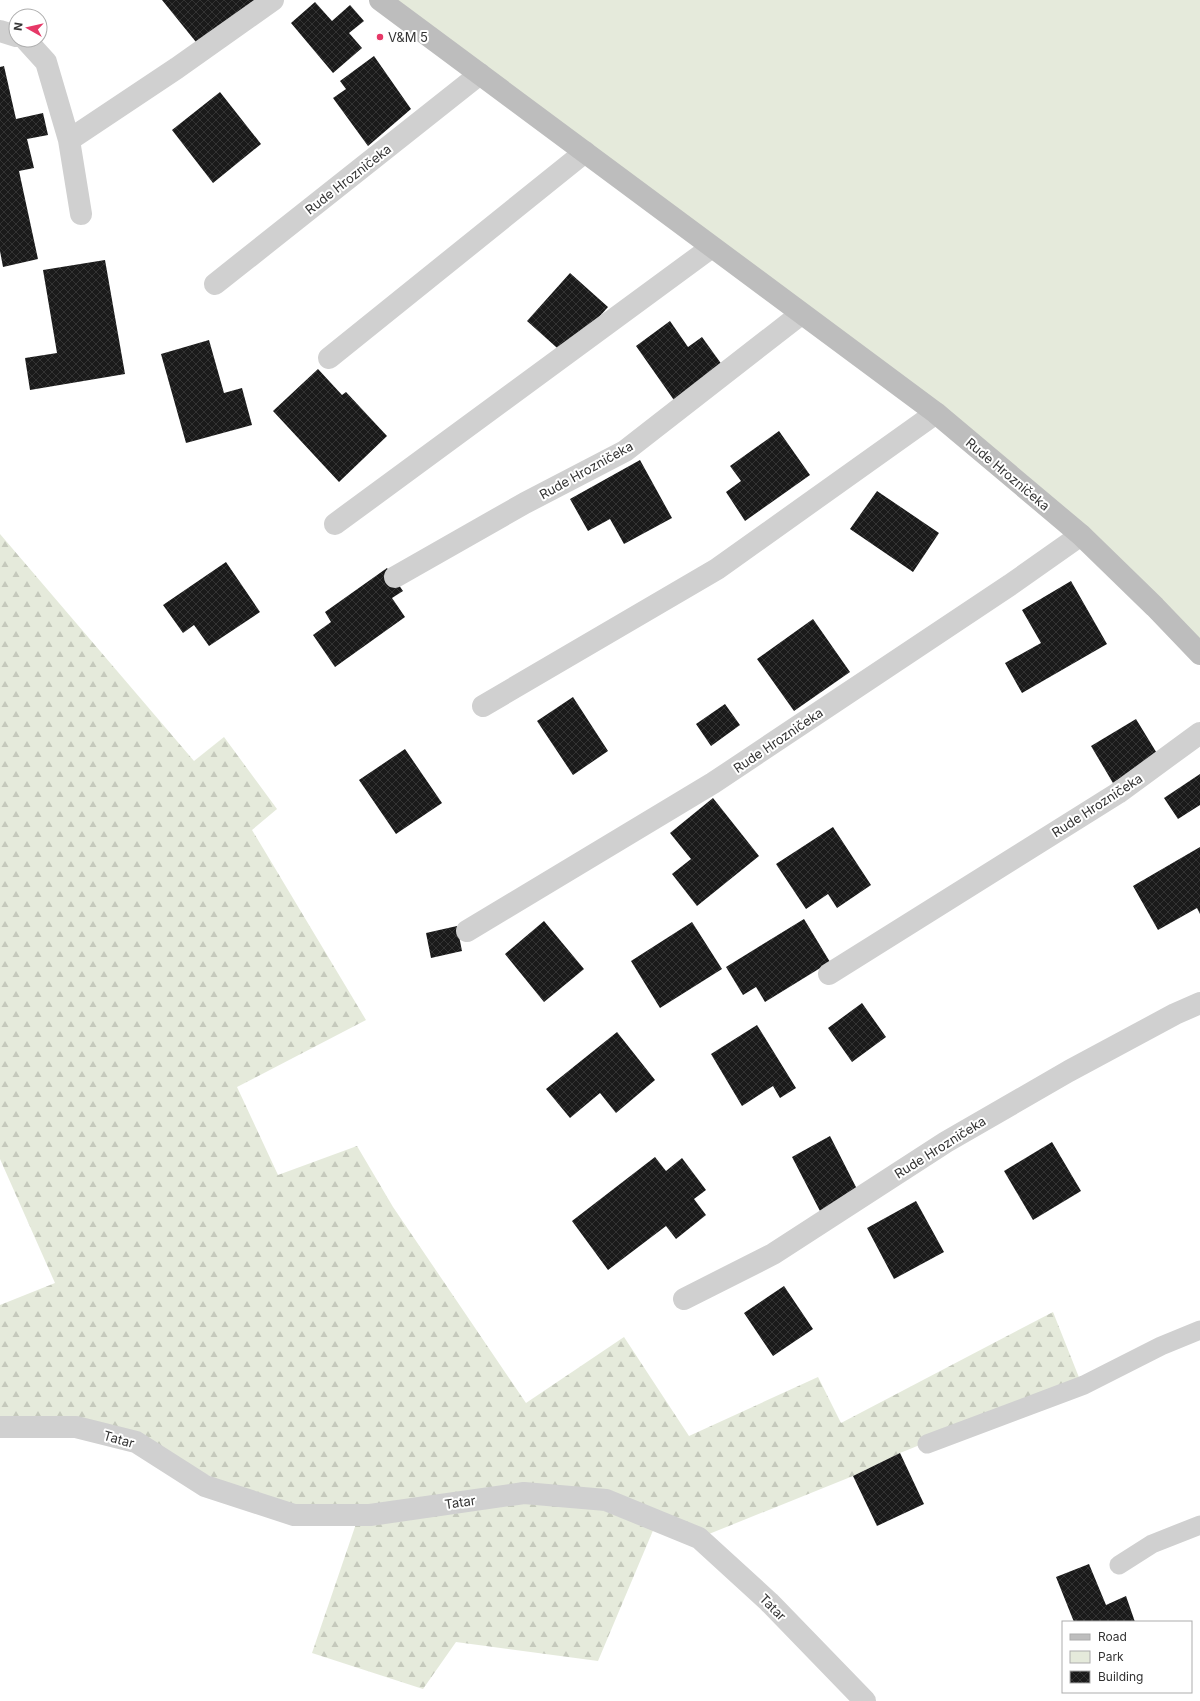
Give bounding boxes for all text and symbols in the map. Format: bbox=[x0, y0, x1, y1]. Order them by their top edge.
north arrow bbox=[8, 8, 48, 48]
text: N bbox=[11, 21, 26, 32]
place label: V&M 5 bbox=[388, 29, 428, 45]
marker: V&M 5 bbox=[375, 32, 385, 42]
street label: Rude Hrozničeka bbox=[302, 140, 394, 218]
street label: Rude Hrozničeka bbox=[963, 434, 1053, 514]
street label: Rude Hrozničeka bbox=[536, 438, 636, 502]
street label: Rude Hrozničeka bbox=[730, 704, 826, 776]
street label: Rude Hrozničeka bbox=[1049, 770, 1145, 840]
street label: Rude Hrozničeka bbox=[891, 1112, 989, 1182]
street label: Tatar bbox=[102, 1427, 136, 1451]
street label: Tatar bbox=[443, 1492, 477, 1512]
street label: Tatar bbox=[756, 1590, 790, 1624]
legend bbox=[1062, 1621, 1192, 1693]
text: Road bbox=[1098, 1629, 1127, 1644]
text: Park bbox=[1098, 1649, 1124, 1664]
text: Building bbox=[1098, 1669, 1143, 1684]

